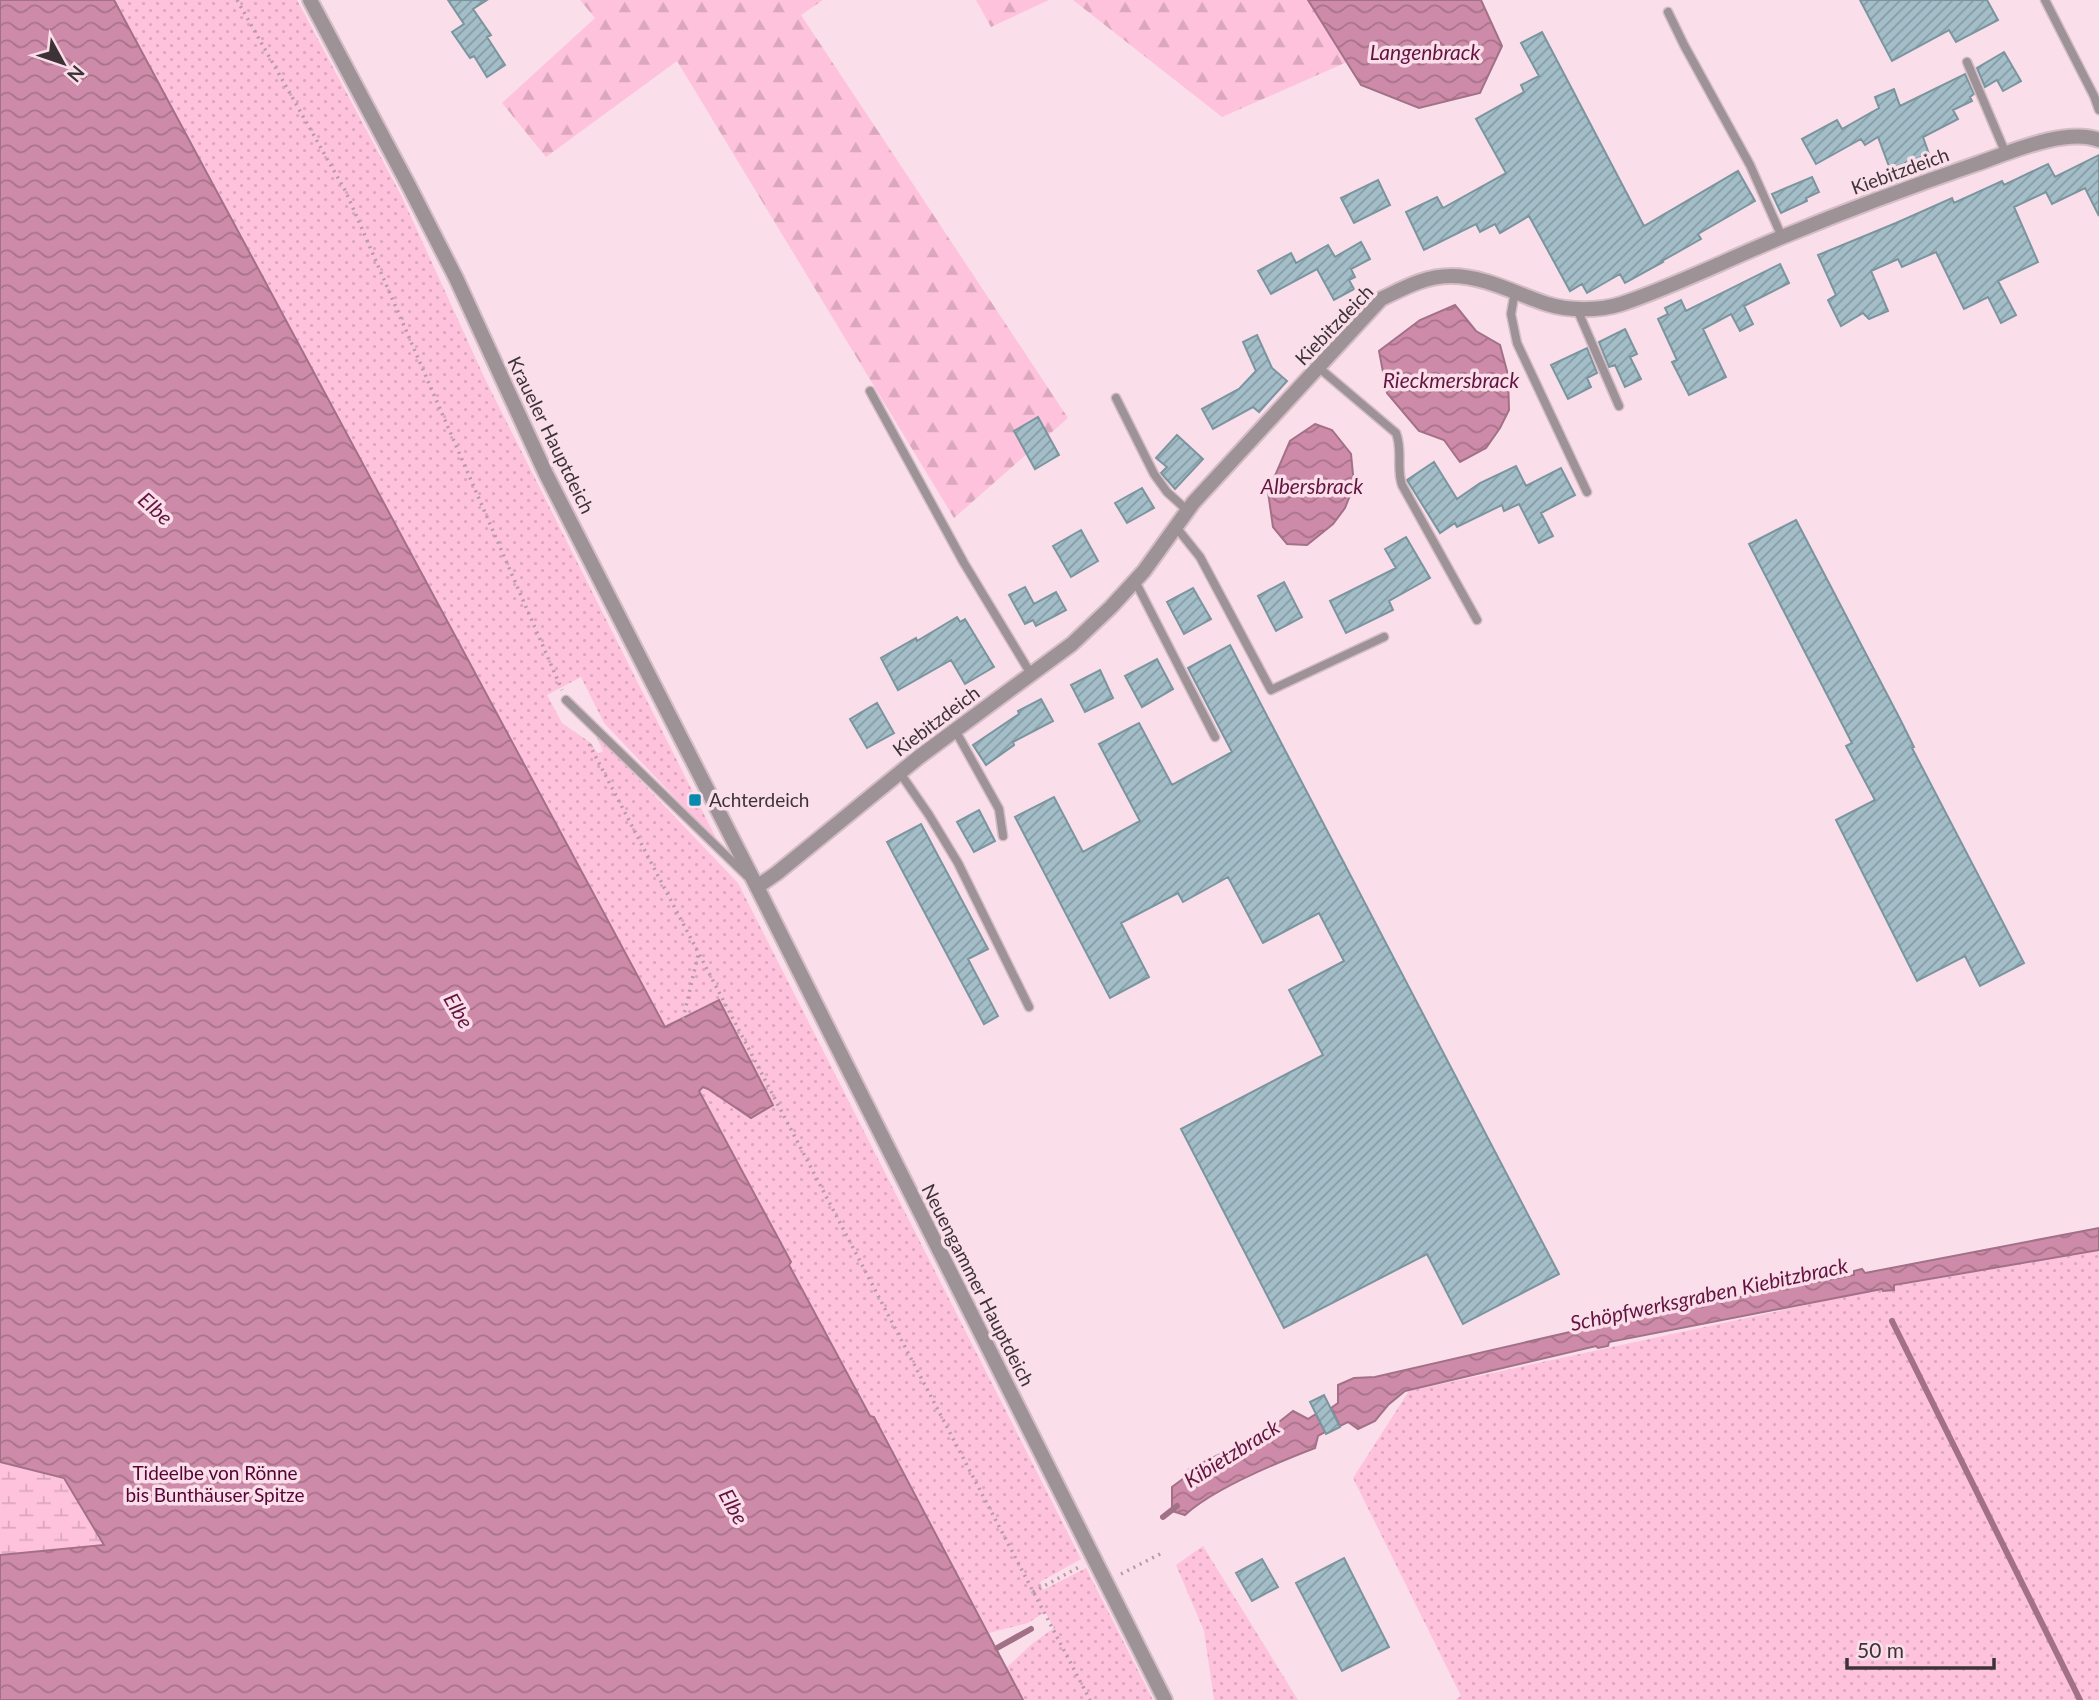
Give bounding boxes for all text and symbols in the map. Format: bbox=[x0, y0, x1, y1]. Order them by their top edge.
north arrow bbox=[28, 28, 98, 98]
water label: Langenbrack bbox=[1370, 39, 1481, 64]
text: N bbox=[63, 61, 90, 87]
street label: Kiebitzdeich bbox=[1848, 142, 1952, 199]
street label: Kiebitzdeich bbox=[1290, 280, 1378, 370]
street label: Kraueler Hauptdeich bbox=[503, 353, 599, 517]
water label: Rieckmersbrack bbox=[1383, 367, 1520, 392]
water label: Albersbrack bbox=[1260, 473, 1364, 498]
water label: Elbe bbox=[134, 486, 178, 530]
street label: Kiebitzdeich bbox=[888, 681, 984, 761]
place label: Achterdeich bbox=[709, 788, 809, 811]
marker: Achterdeich bbox=[687, 792, 703, 808]
water label: Elbe bbox=[439, 988, 479, 1033]
street label: Neuengammer Hauptdeich bbox=[917, 1180, 1040, 1390]
water label: Schöpfwerksgraben Kiebitzbrack bbox=[1568, 1252, 1851, 1335]
water label: Kibietzbrack bbox=[1179, 1413, 1285, 1492]
park label: Tideelbe von Rönne bis Bunthäuser Spitze bbox=[125, 1461, 305, 1506]
water label: Elbe bbox=[714, 1484, 754, 1529]
scale bar bbox=[1847, 1626, 1994, 1670]
text: 50 m bbox=[1857, 1637, 1904, 1662]

